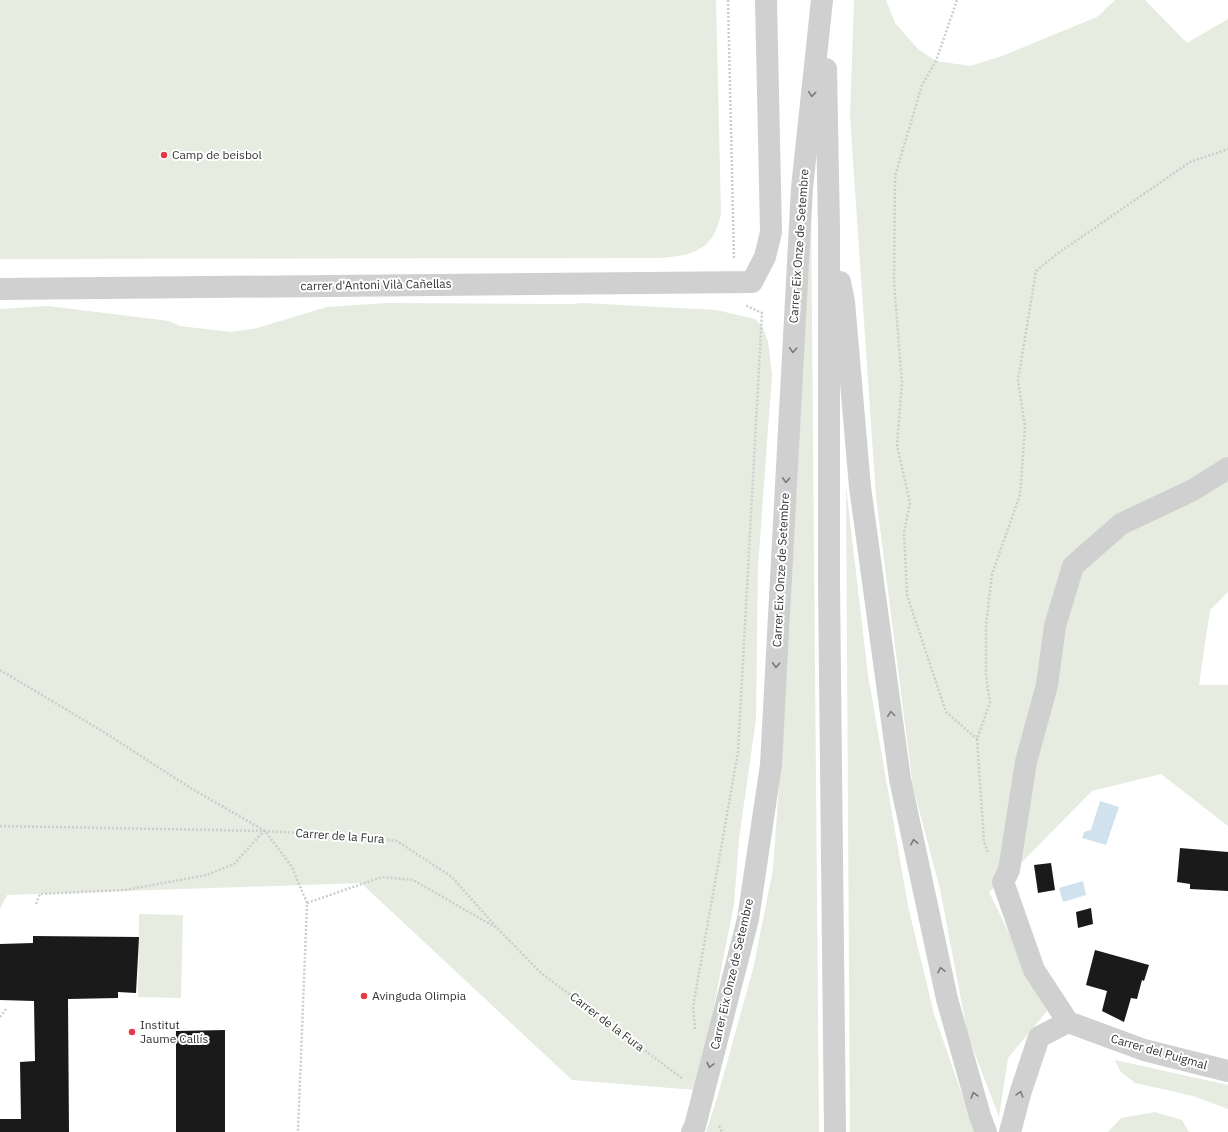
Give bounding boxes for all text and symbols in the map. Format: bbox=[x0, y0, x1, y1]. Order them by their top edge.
one-way arrow bbox=[808, 91, 817, 98]
place label: Camp de beisbol bbox=[172, 147, 262, 162]
marker: Camp de beisbol bbox=[159, 150, 169, 160]
street label: Carrer Eix Onze de Setembre bbox=[786, 168, 811, 324]
street label: carrer d'Antoni Vilà Cañellas bbox=[300, 276, 452, 293]
one-way arrow bbox=[789, 347, 798, 353]
one-way arrow bbox=[782, 477, 791, 483]
street label: Carrer Eix Onze de Setembre bbox=[769, 492, 792, 648]
one-way arrow bbox=[772, 662, 781, 668]
one-way arrow bbox=[887, 711, 896, 717]
street label: Carrer de la Fura bbox=[295, 825, 386, 846]
one-way arrow bbox=[910, 839, 918, 846]
street label: Carrer Eix Onze de Setembre bbox=[707, 896, 756, 1051]
one-way arrow bbox=[937, 966, 945, 973]
place label: Avinguda Olimpia bbox=[372, 988, 467, 1003]
street label: Carrer de la Fura bbox=[567, 989, 648, 1055]
marker: Avinguda Olimpia bbox=[359, 991, 369, 1001]
place label: Institut Jaume Callís bbox=[140, 1017, 209, 1046]
marker: Institut Jaume Callís bbox=[127, 1027, 137, 1037]
street label: Carrer del Puigmal bbox=[1109, 1031, 1209, 1072]
one-way arrow bbox=[707, 1062, 715, 1068]
one-way arrow bbox=[1015, 1091, 1024, 1098]
one-way arrow bbox=[970, 1092, 979, 1099]

